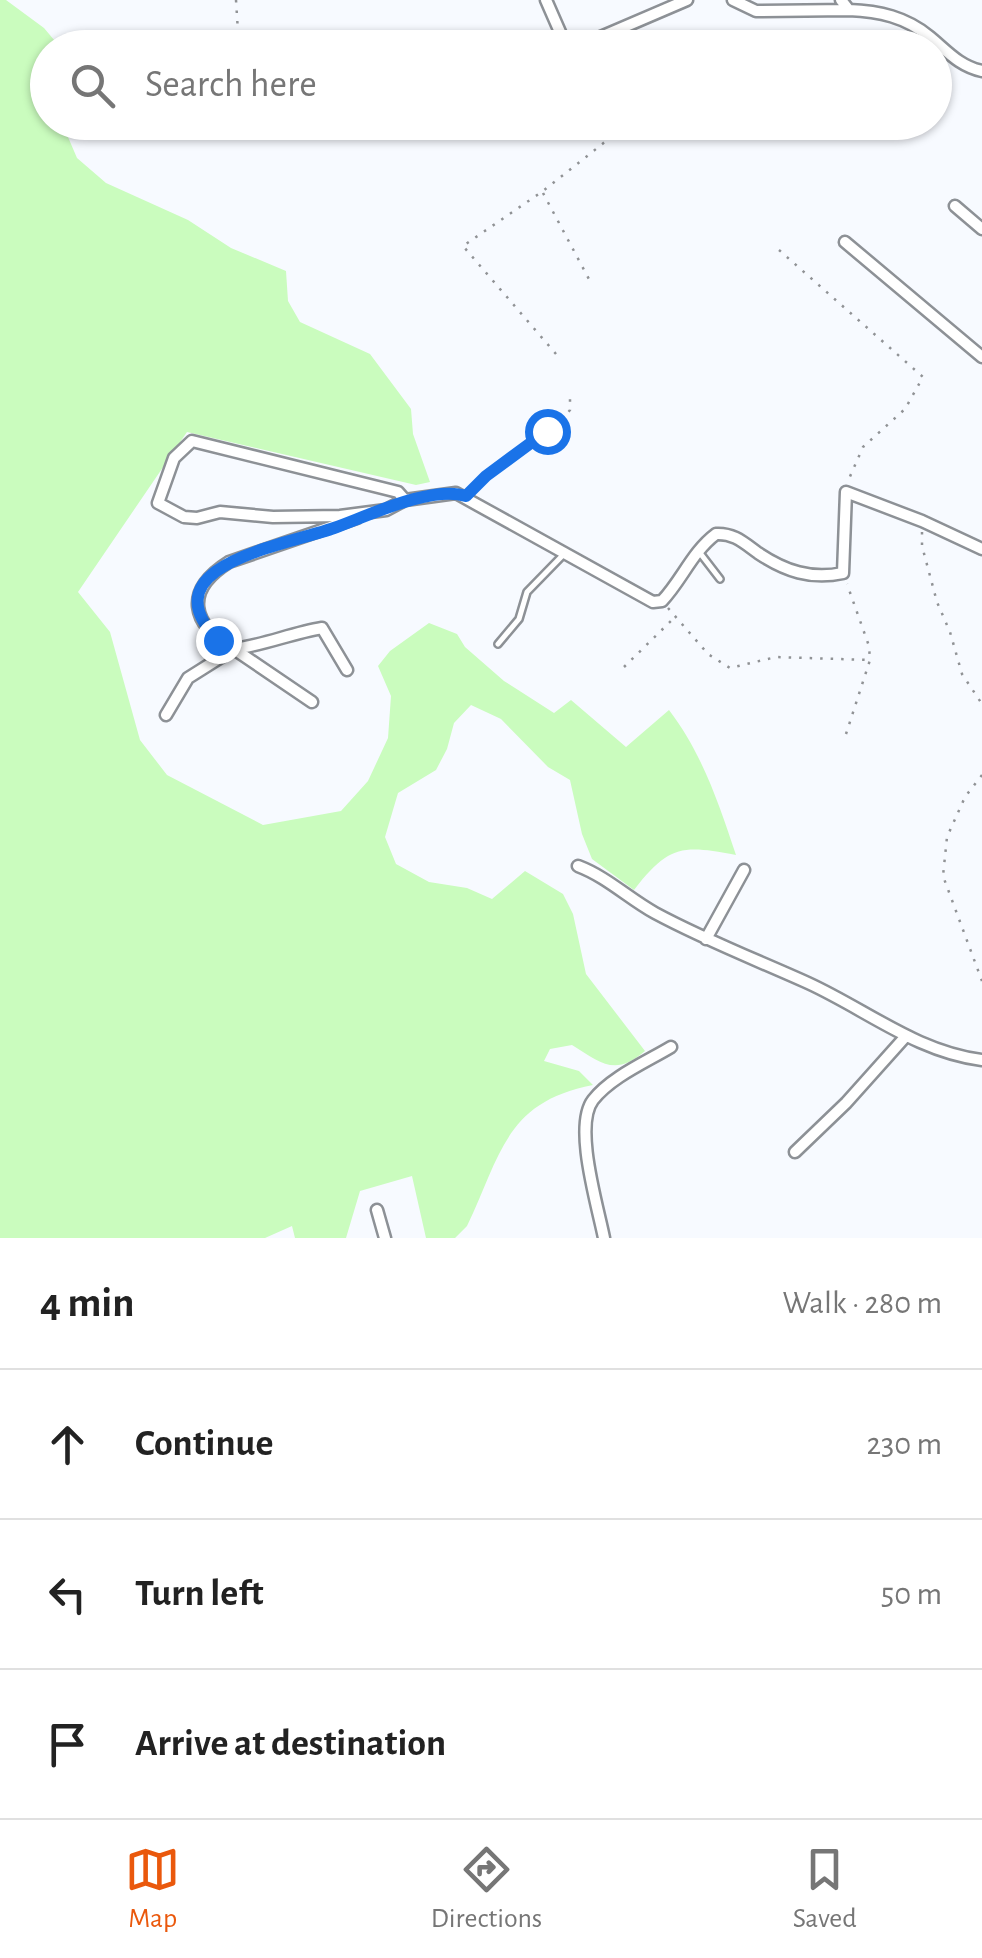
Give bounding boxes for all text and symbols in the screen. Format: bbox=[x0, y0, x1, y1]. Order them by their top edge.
search box bbox=[30, 30, 952, 140]
icon: search bbox=[65, 58, 120, 113]
text: Search here bbox=[145, 66, 317, 104]
route start bbox=[525, 409, 571, 455]
route end bbox=[196, 618, 242, 664]
text: 4 min bbox=[40, 1282, 135, 1324]
text: Walk · 280 m bbox=[782, 1287, 942, 1319]
icon: ahead bbox=[40, 1417, 95, 1472]
text: Continue bbox=[135, 1425, 273, 1463]
text: 230 m bbox=[866, 1428, 942, 1460]
icon: left bbox=[40, 1567, 95, 1622]
text: Turn left bbox=[135, 1575, 263, 1613]
text: 50 m bbox=[881, 1578, 942, 1610]
icon: arrive bbox=[40, 1717, 95, 1772]
text: Arrive at destination bbox=[135, 1725, 446, 1763]
tab: Map bbox=[125, 1842, 180, 1936]
tab: Directions bbox=[431, 1842, 542, 1936]
tab: Saved bbox=[793, 1842, 857, 1936]

